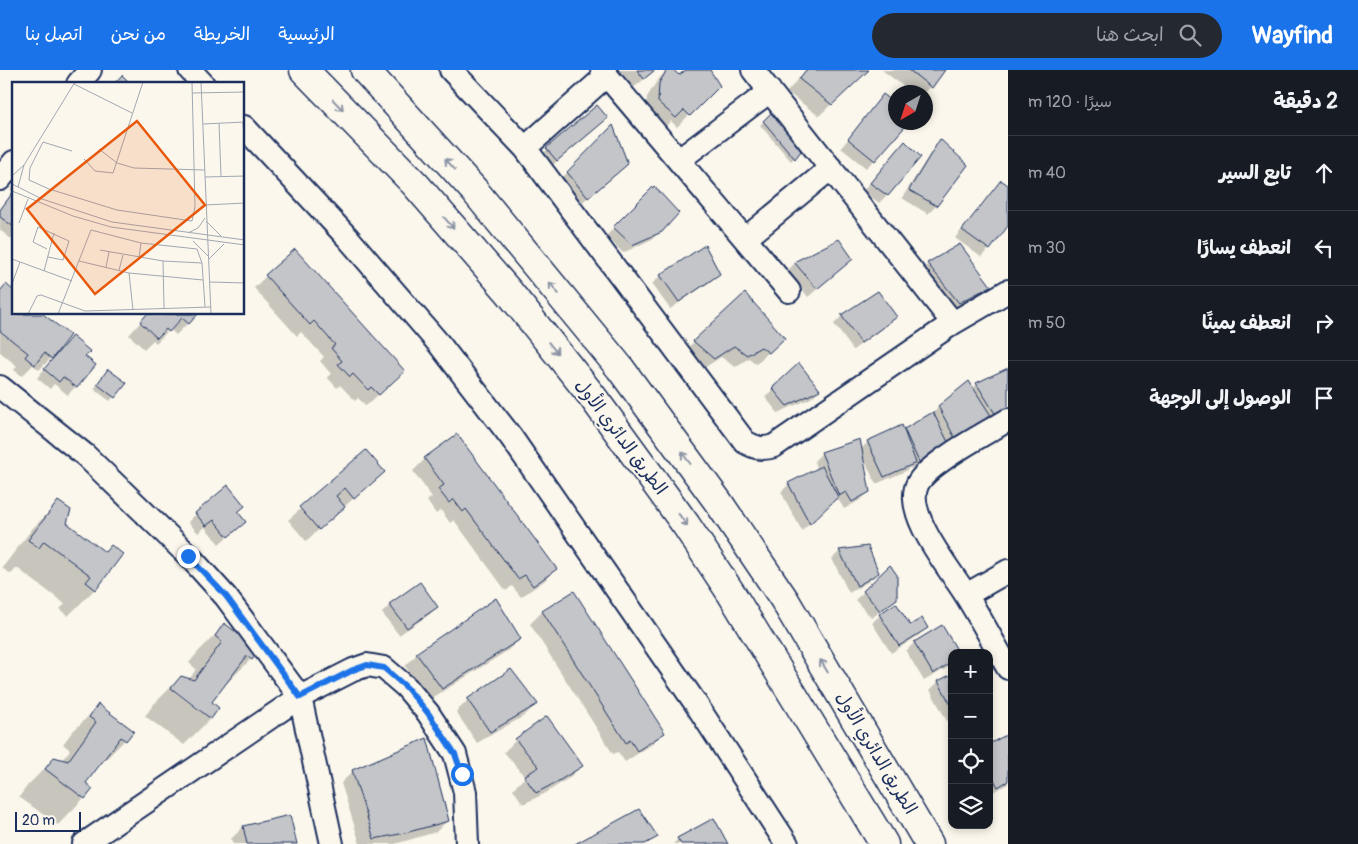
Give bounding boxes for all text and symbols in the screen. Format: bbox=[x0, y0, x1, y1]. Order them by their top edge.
search box bbox=[872, 13, 1222, 58]
icon: search bbox=[1176, 21, 1204, 49]
text: Wayfind bbox=[1252, 21, 1333, 50]
text: اتصل بنا bbox=[25, 23, 83, 46]
text: من نحن bbox=[111, 23, 166, 46]
text: الخريطة bbox=[194, 23, 250, 46]
text: الرئيسية bbox=[278, 23, 335, 46]
text: ابحث هنا bbox=[1096, 23, 1164, 47]
inset map bbox=[12, 82, 245, 315]
north arrow bbox=[888, 85, 933, 130]
text: 2 دقيقة bbox=[1273, 88, 1338, 115]
text: سيرًا · 120 m bbox=[1028, 92, 1112, 112]
one-way arrow bbox=[332, 99, 344, 111]
one-way arrow bbox=[444, 157, 456, 170]
icon: ahead bbox=[1310, 159, 1338, 187]
text: تابع السير bbox=[1219, 161, 1291, 185]
text: 40 m bbox=[1028, 163, 1066, 183]
one-way arrow bbox=[443, 217, 455, 230]
icon: left bbox=[1310, 234, 1338, 262]
text: انعطف يسارًا bbox=[1197, 236, 1291, 260]
text: 30 m bbox=[1028, 238, 1066, 258]
one-way arrow bbox=[549, 282, 560, 295]
icon: right bbox=[1310, 309, 1338, 337]
text: انعطف يمينًا bbox=[1202, 311, 1291, 335]
text: 50 m bbox=[1028, 313, 1065, 333]
one-way arrow bbox=[548, 341, 559, 354]
street label: الطريق الدائري الأول bbox=[569, 374, 673, 500]
icon: arrive bbox=[1310, 384, 1338, 412]
text: الوصول إلى الوجهة bbox=[1149, 386, 1291, 410]
one-way arrow bbox=[681, 452, 692, 465]
one-way arrow bbox=[677, 512, 688, 526]
route end bbox=[177, 545, 200, 568]
map controls bbox=[948, 649, 993, 829]
button: + bbox=[948, 649, 993, 694]
one-way arrow bbox=[819, 660, 829, 674]
street label: الطريق الدائري الأول bbox=[829, 687, 923, 819]
button: − bbox=[948, 694, 993, 739]
button: locate bbox=[948, 739, 993, 784]
route start bbox=[451, 763, 474, 786]
button: layers bbox=[948, 784, 993, 829]
scale bar bbox=[15, 809, 81, 832]
text: 20 m bbox=[22, 812, 55, 829]

